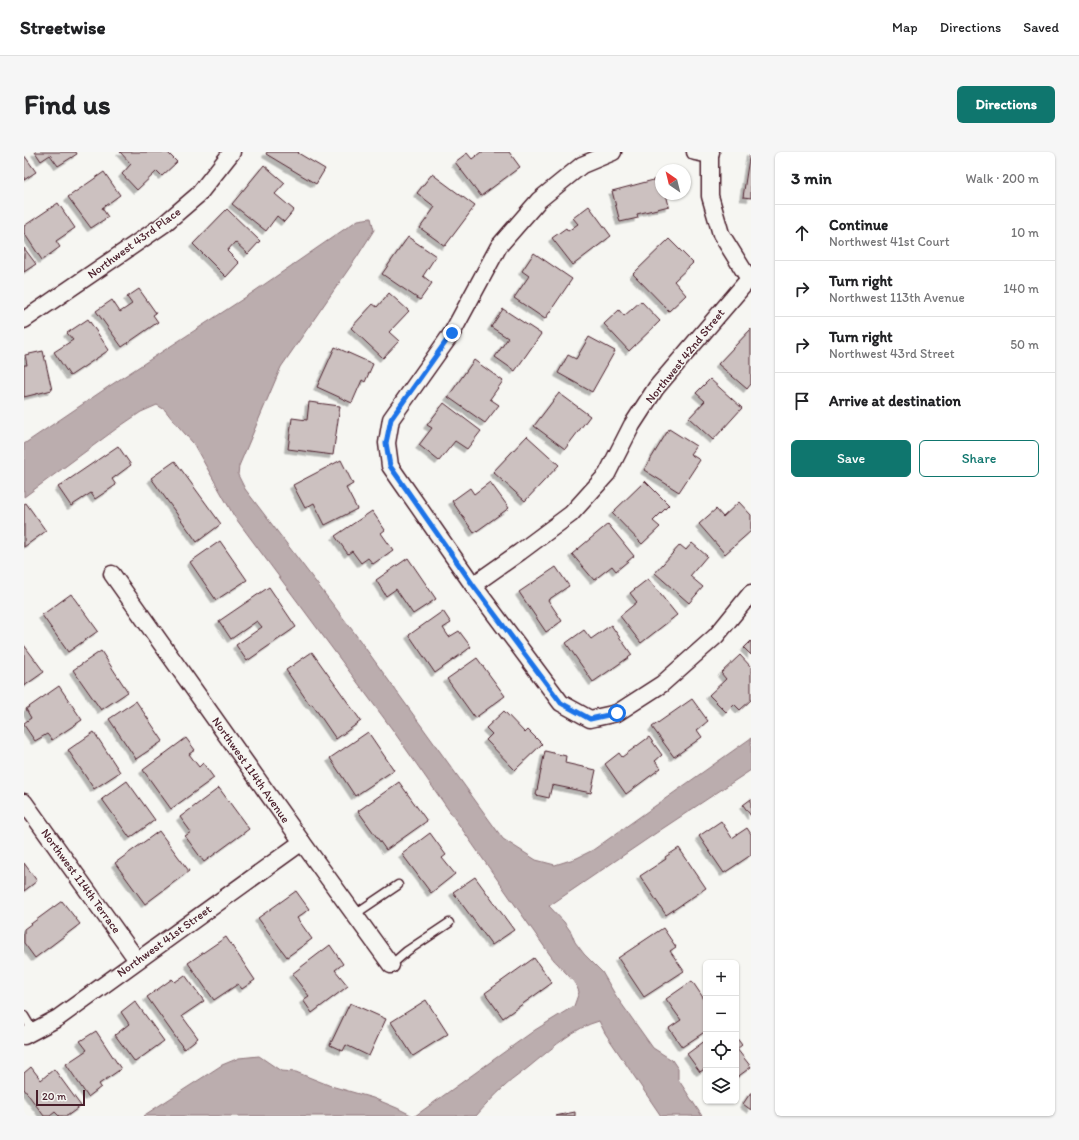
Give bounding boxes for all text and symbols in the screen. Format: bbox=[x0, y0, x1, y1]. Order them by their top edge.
text: Streetwise bbox=[20, 16, 106, 39]
text: Map bbox=[892, 19, 918, 36]
text: Directions bbox=[940, 19, 1001, 36]
text: Saved bbox=[1023, 19, 1059, 36]
button: Directions bbox=[957, 86, 1055, 123]
text: Find us bbox=[24, 87, 111, 121]
north arrow bbox=[655, 164, 691, 200]
text: 3 min bbox=[791, 168, 832, 188]
text: Walk · 200 m bbox=[966, 171, 1039, 186]
street label: Northwest 43rd Place bbox=[85, 204, 184, 282]
text: Continue bbox=[829, 216, 888, 234]
icon: ahead bbox=[791, 222, 813, 244]
text: 10 m bbox=[1011, 225, 1039, 240]
text: Northwest 41st Court bbox=[829, 234, 950, 249]
text: Turn right bbox=[829, 272, 893, 290]
icon: right bbox=[791, 278, 813, 300]
text: 140 m bbox=[1003, 281, 1039, 296]
text: Northwest 113th Avenue bbox=[829, 290, 965, 305]
street label: Northwest 42nd Street bbox=[643, 305, 728, 406]
route end bbox=[443, 324, 461, 342]
text: Turn right bbox=[829, 328, 893, 346]
icon: right bbox=[791, 334, 813, 356]
text: 50 m bbox=[1010, 337, 1039, 352]
text: Northwest 43rd Street bbox=[829, 346, 955, 361]
icon: arrive bbox=[791, 390, 813, 412]
text: Arrive at destination bbox=[829, 392, 961, 410]
button: Save bbox=[791, 440, 911, 477]
button: Share bbox=[919, 440, 1039, 477]
route start bbox=[608, 704, 626, 722]
street label: Northwest 114th Avenue bbox=[209, 714, 293, 826]
street label: Northwest 114th Terrace bbox=[38, 826, 124, 936]
street label: Northwest 41st Street bbox=[114, 902, 214, 980]
map controls bbox=[703, 960, 739, 1104]
button: + bbox=[703, 960, 739, 996]
button: − bbox=[703, 996, 739, 1032]
button: locate bbox=[703, 1032, 739, 1068]
button: layers bbox=[703, 1068, 739, 1104]
scale bar bbox=[36, 1088, 85, 1107]
text: 20 m bbox=[42, 1090, 66, 1103]

